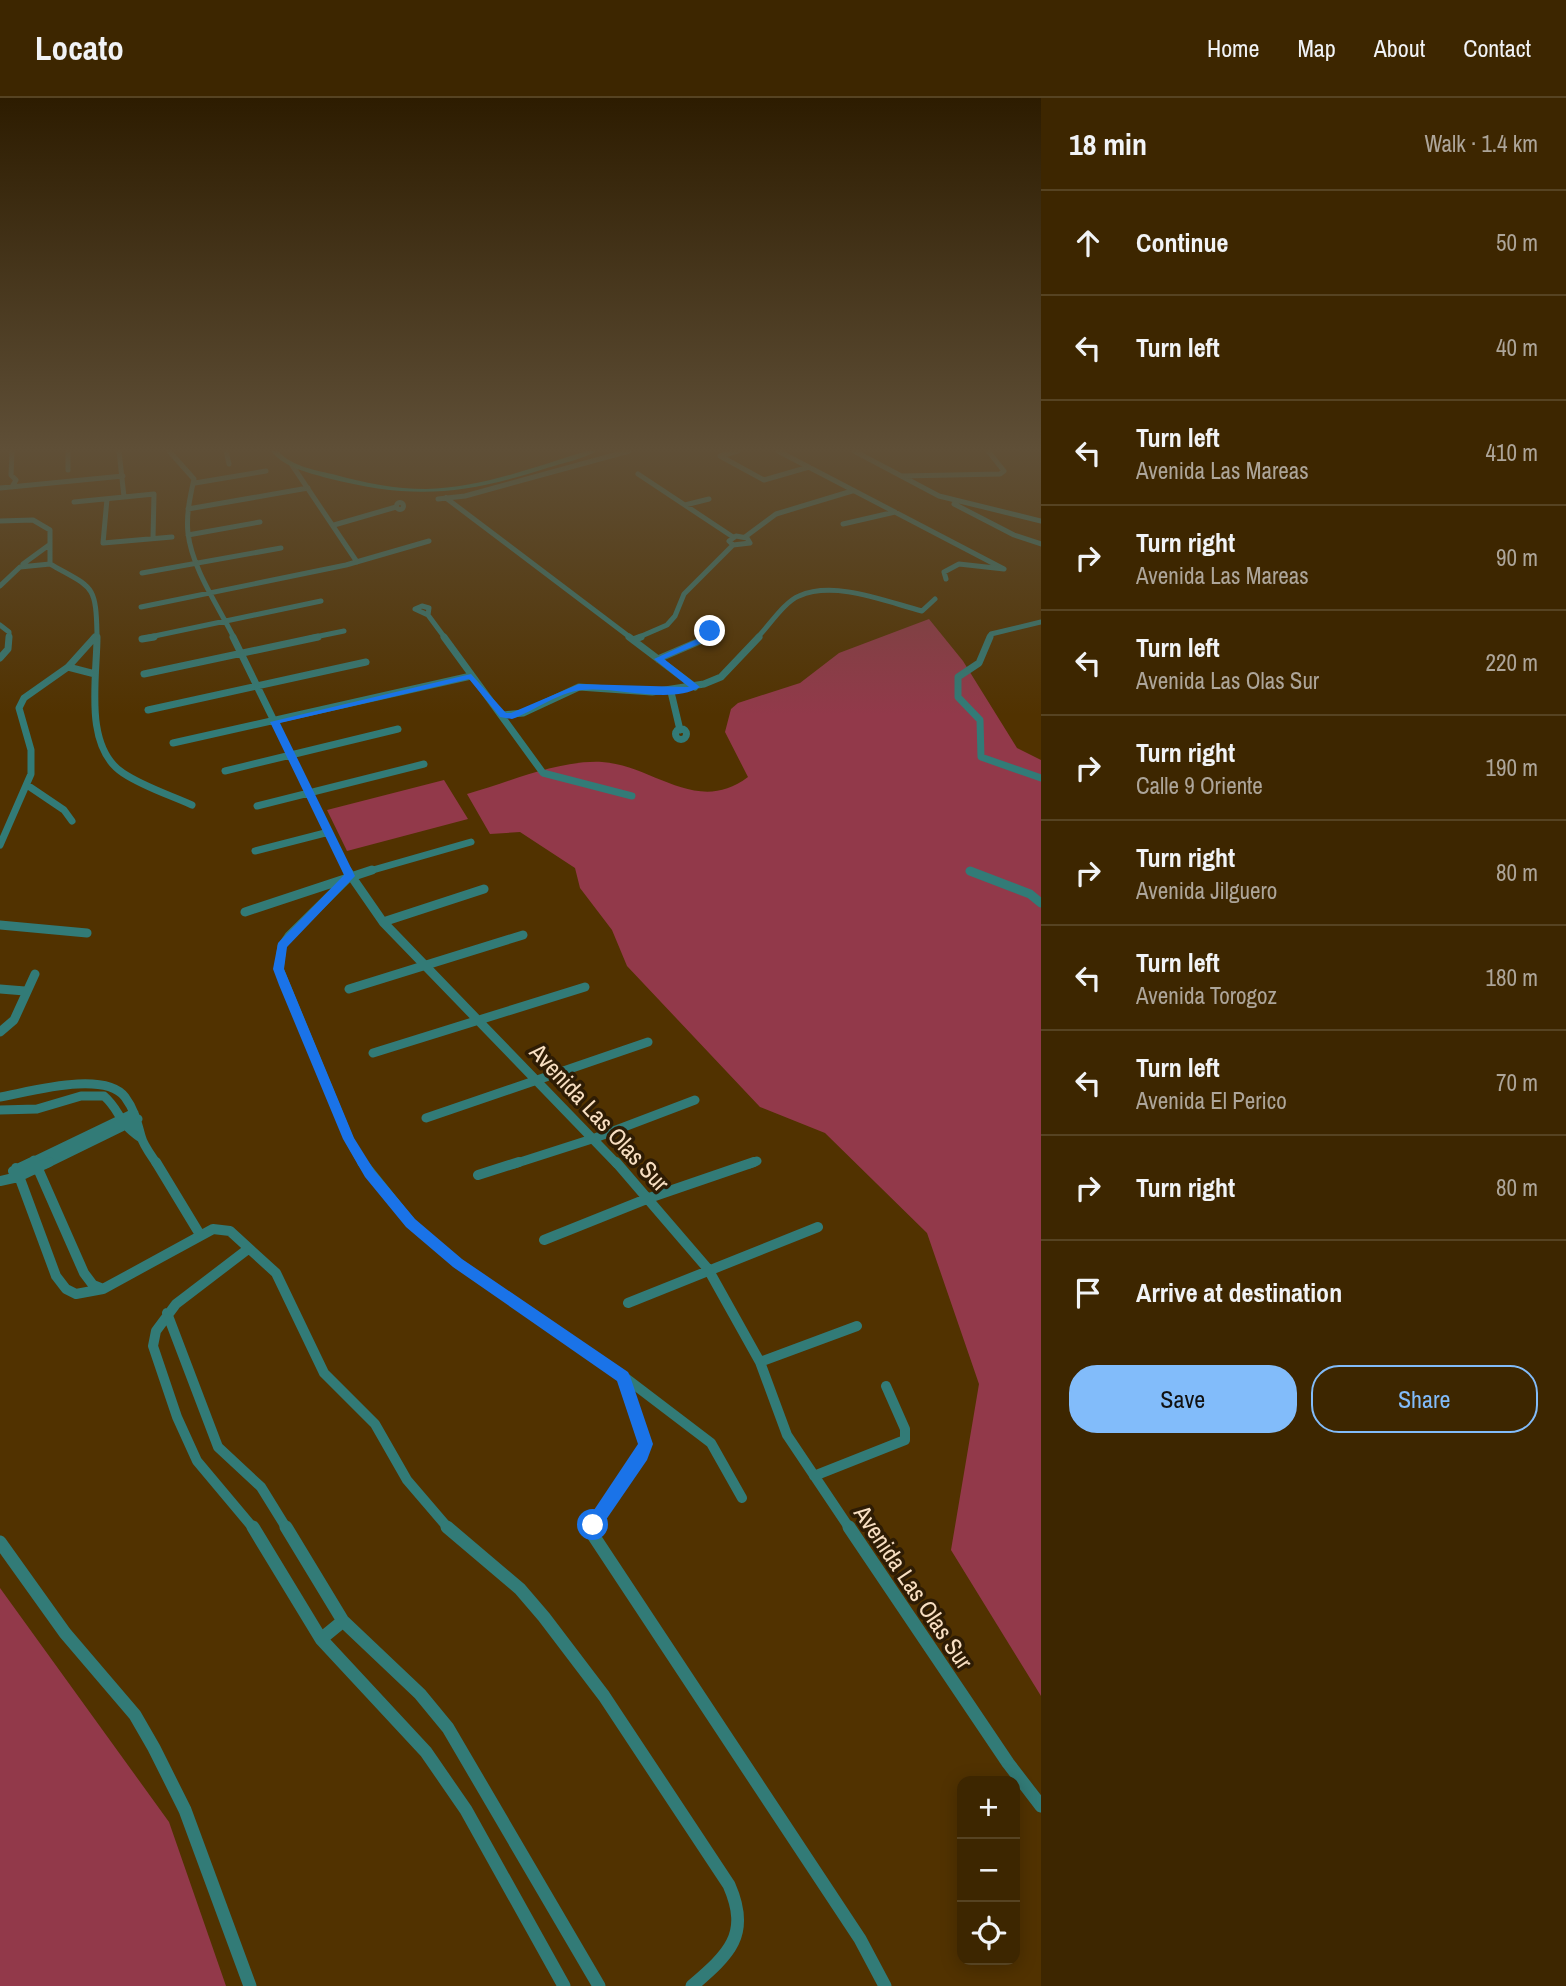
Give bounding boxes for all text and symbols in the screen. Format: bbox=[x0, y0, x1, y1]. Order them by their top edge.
text: Locato bbox=[35, 26, 124, 70]
text: Home bbox=[1207, 32, 1259, 64]
text: Map bbox=[1297, 32, 1336, 64]
text: About bbox=[1374, 32, 1425, 64]
text: Contact bbox=[1463, 32, 1531, 64]
text: 18 min bbox=[1069, 124, 1147, 164]
text: Walk · 1.4 km bbox=[1424, 128, 1538, 159]
icon: ahead bbox=[1069, 224, 1107, 262]
text: Continue bbox=[1136, 225, 1228, 260]
text: 50 m bbox=[1496, 227, 1538, 258]
icon: left bbox=[1069, 329, 1107, 367]
text: Turn left bbox=[1136, 330, 1220, 365]
text: 40 m bbox=[1496, 332, 1538, 363]
text: Turn left bbox=[1136, 420, 1220, 455]
icon: left bbox=[1069, 434, 1107, 472]
text: 410 m bbox=[1486, 437, 1538, 468]
text: Avenida Las Mareas bbox=[1136, 455, 1309, 486]
text: Turn right bbox=[1136, 525, 1235, 560]
icon: right bbox=[1069, 539, 1107, 577]
text: 90 m bbox=[1496, 542, 1538, 573]
text: Avenida Las Mareas bbox=[1136, 560, 1309, 591]
route end bbox=[694, 615, 725, 646]
text: Turn left bbox=[1136, 630, 1220, 665]
icon: left bbox=[1069, 644, 1107, 682]
text: 220 m bbox=[1486, 647, 1538, 678]
text: Avenida Las Olas Sur bbox=[1136, 665, 1319, 696]
text: Turn right bbox=[1136, 735, 1235, 770]
icon: right bbox=[1069, 749, 1107, 787]
text: 190 m bbox=[1486, 752, 1538, 783]
text: Calle 9 Oriente bbox=[1136, 770, 1263, 801]
text: Turn right bbox=[1136, 840, 1235, 875]
icon: right bbox=[1069, 854, 1107, 892]
text: 80 m bbox=[1496, 857, 1538, 888]
text: Avenida Jilguero bbox=[1136, 875, 1277, 906]
text: Turn left bbox=[1136, 945, 1220, 980]
icon: left bbox=[1069, 959, 1107, 997]
text: 180 m bbox=[1486, 962, 1538, 993]
text: Avenida Torogoz bbox=[1136, 980, 1277, 1011]
street label: Avenida Las Olas Sur bbox=[522, 1035, 677, 1198]
text: Turn left bbox=[1136, 1050, 1220, 1085]
icon: left bbox=[1069, 1064, 1107, 1102]
text: 70 m bbox=[1496, 1067, 1538, 1098]
text: Avenida El Perico bbox=[1136, 1085, 1287, 1116]
icon: right bbox=[1069, 1169, 1107, 1207]
text: Turn right bbox=[1136, 1170, 1235, 1205]
text: 80 m bbox=[1496, 1172, 1538, 1203]
icon: arrive bbox=[1069, 1274, 1107, 1312]
text: Arrive at destination bbox=[1136, 1275, 1342, 1310]
button: Save bbox=[1069, 1365, 1297, 1433]
button: Share bbox=[1311, 1365, 1538, 1433]
street label: Avenida Las Olas Sur bbox=[847, 1498, 981, 1676]
route start bbox=[577, 1509, 608, 1540]
map controls bbox=[957, 1776, 1020, 1965]
button: + bbox=[957, 1776, 1020, 1839]
button: − bbox=[957, 1839, 1020, 1902]
button: locate bbox=[957, 1902, 1020, 1965]

